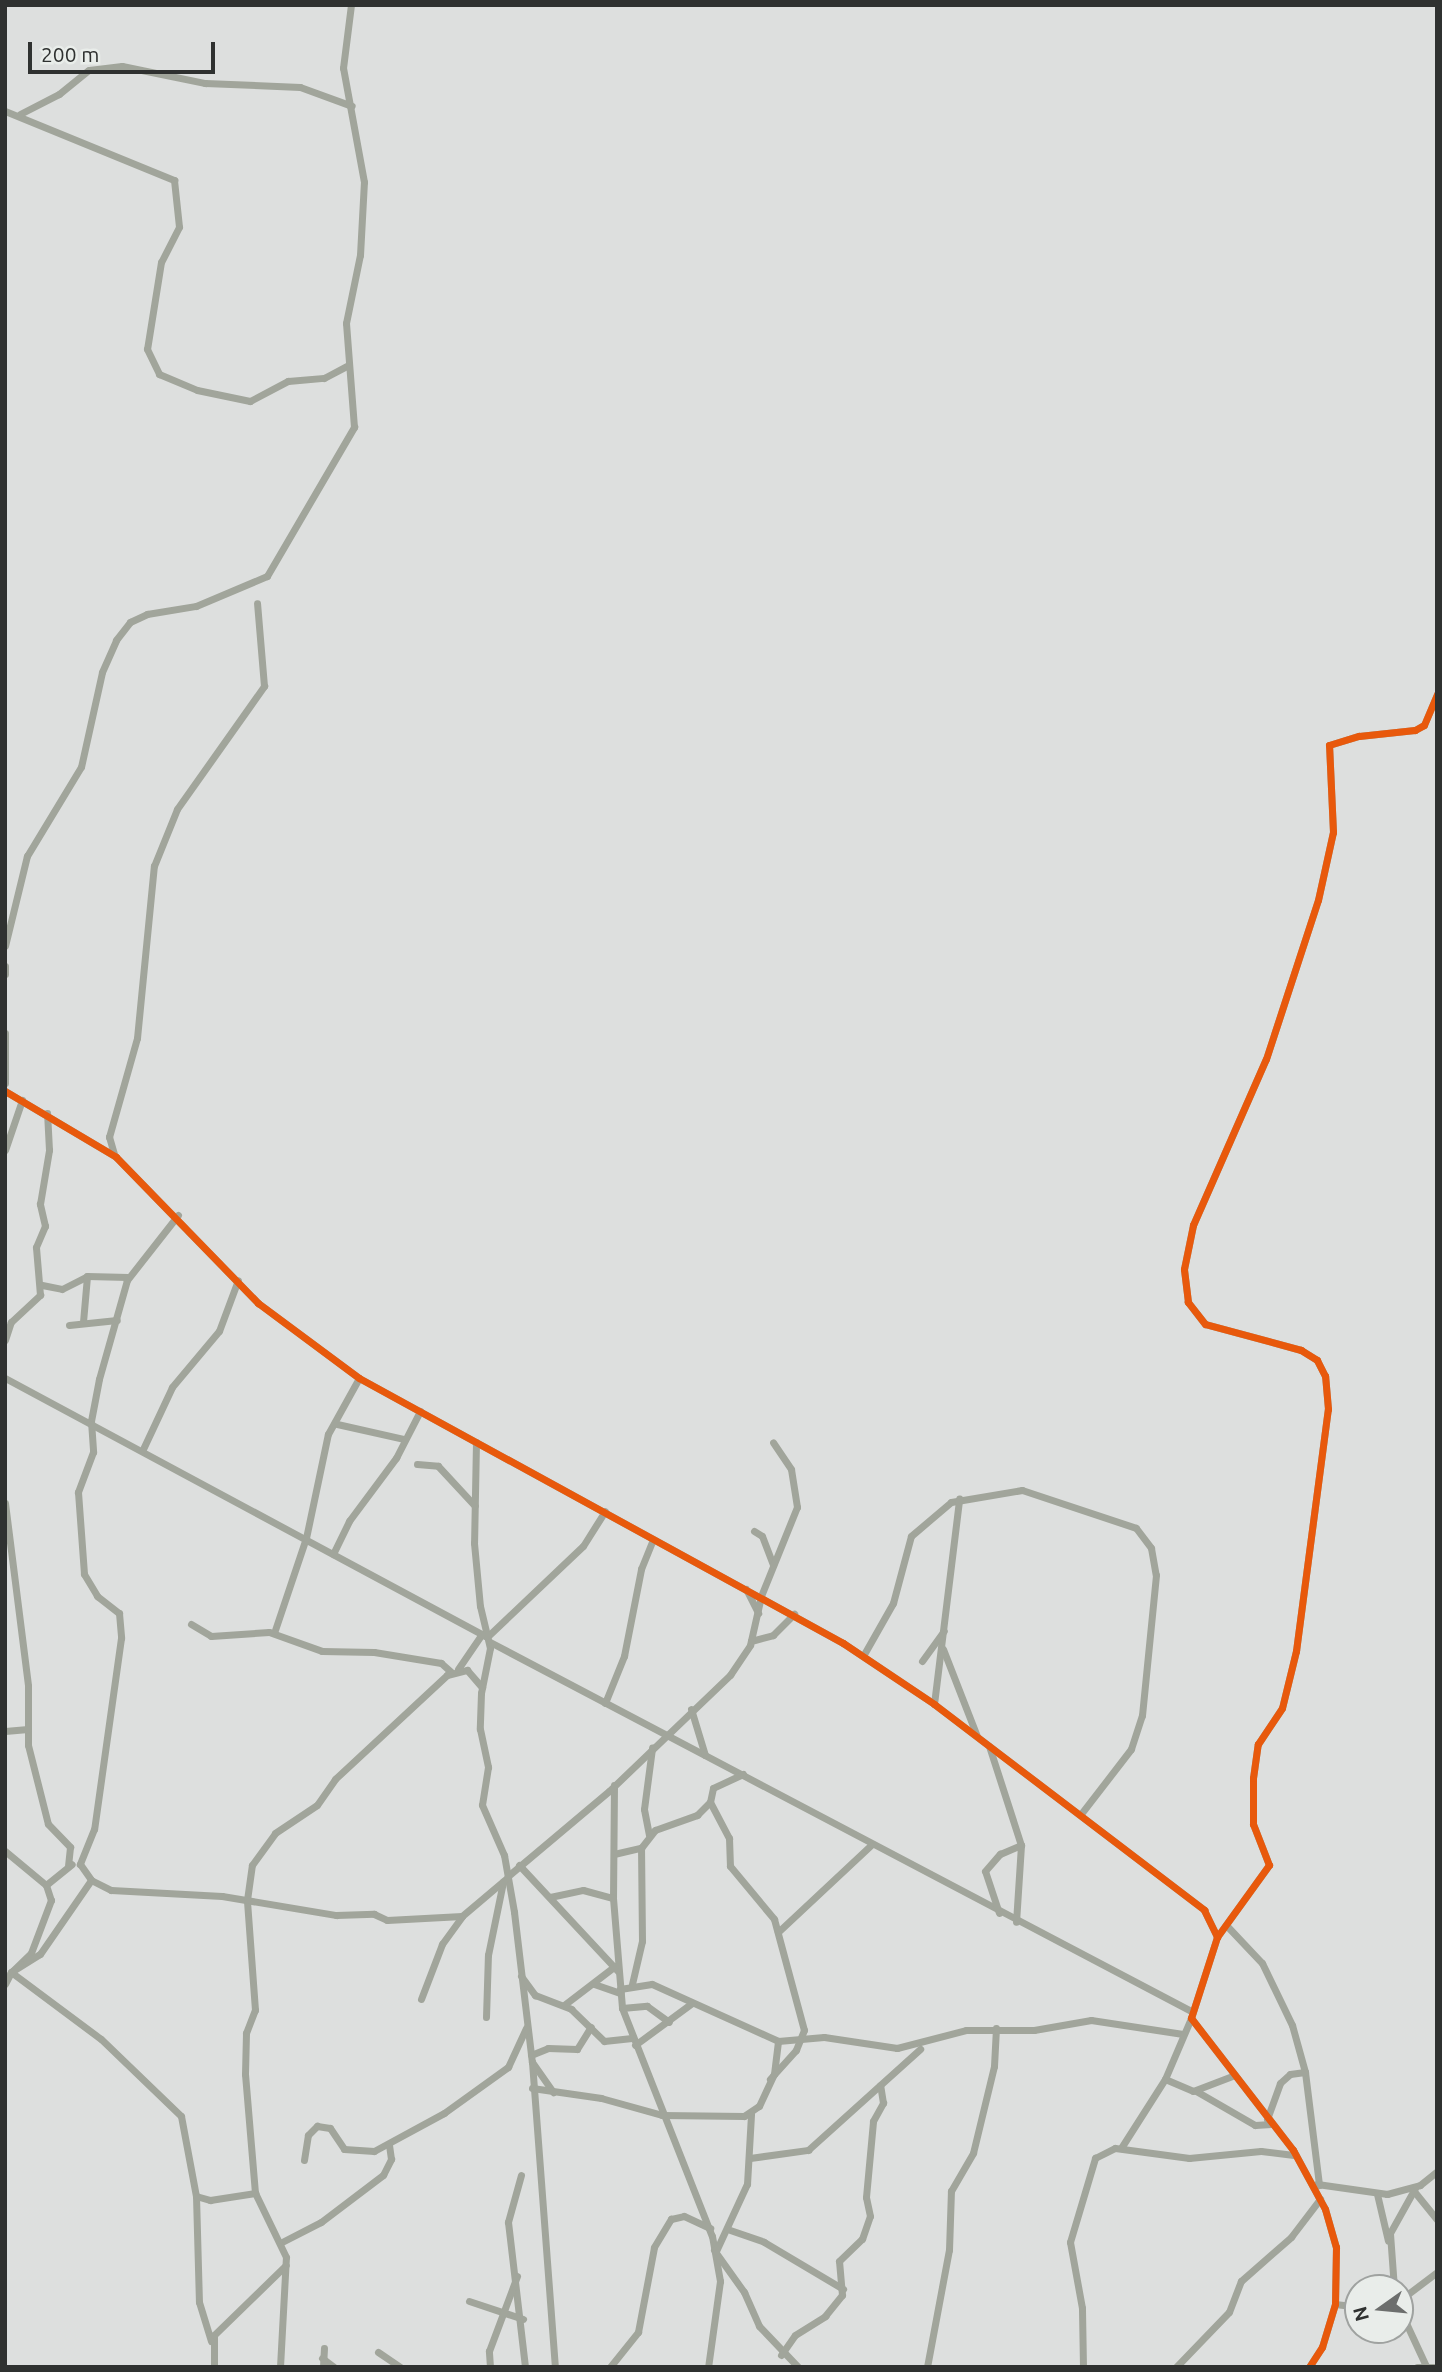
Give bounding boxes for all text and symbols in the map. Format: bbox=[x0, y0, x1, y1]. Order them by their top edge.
scale bar bbox=[32, 28, 219, 72]
text: 200 m bbox=[41, 42, 99, 66]
north arrow bbox=[1344, 2274, 1414, 2344]
text: N bbox=[1348, 2304, 1373, 2324]

